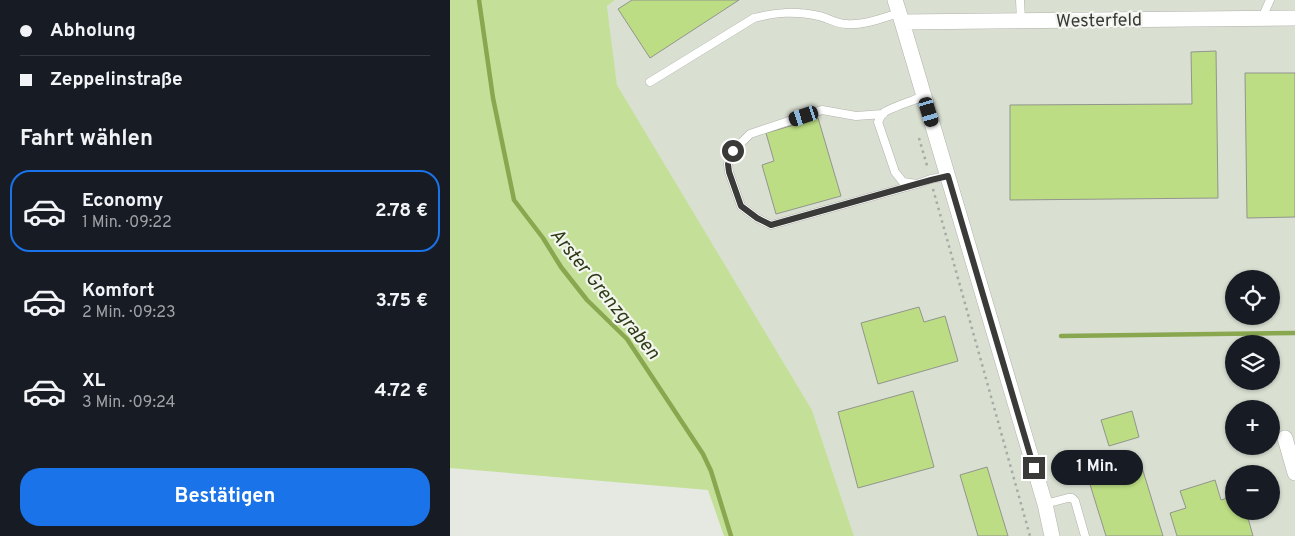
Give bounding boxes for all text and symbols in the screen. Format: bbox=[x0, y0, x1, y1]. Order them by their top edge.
street label: Westerfeld bbox=[1056, 9, 1142, 34]
text: Abholung bbox=[50, 19, 136, 43]
text: Zeppelinstraße bbox=[50, 68, 183, 92]
car bbox=[917, 95, 940, 129]
car bbox=[787, 104, 820, 128]
text: Fahrt wählen bbox=[20, 126, 153, 153]
route start bbox=[722, 140, 744, 162]
icon: car bbox=[22, 189, 67, 234]
text: Economy bbox=[82, 189, 163, 213]
text: 2.78 € bbox=[375, 199, 428, 223]
text: 1 Min. · 09:22 bbox=[82, 213, 172, 233]
water label: Arster Grenzgraben bbox=[544, 224, 665, 365]
map controls bbox=[1225, 270, 1280, 520]
button: locate bbox=[1225, 270, 1280, 325]
icon: car bbox=[22, 279, 67, 324]
text: Komfort bbox=[82, 279, 154, 303]
text: 3.75 € bbox=[375, 289, 428, 313]
text: 2 Min. · 09:23 bbox=[82, 303, 176, 323]
button: layers bbox=[1225, 335, 1280, 390]
icon: car bbox=[22, 369, 67, 414]
text: XL bbox=[82, 369, 105, 393]
text: 4.72 € bbox=[374, 379, 428, 403]
text: 3 Min. · 09:24 bbox=[82, 393, 176, 413]
button: + bbox=[1225, 400, 1280, 455]
callout: 1 Min. bbox=[1052, 450, 1144, 486]
route end bbox=[1023, 457, 1045, 479]
text: 1 Min. bbox=[1076, 457, 1118, 477]
button: − bbox=[1225, 465, 1280, 520]
button: Bestätigen bbox=[20, 468, 430, 526]

